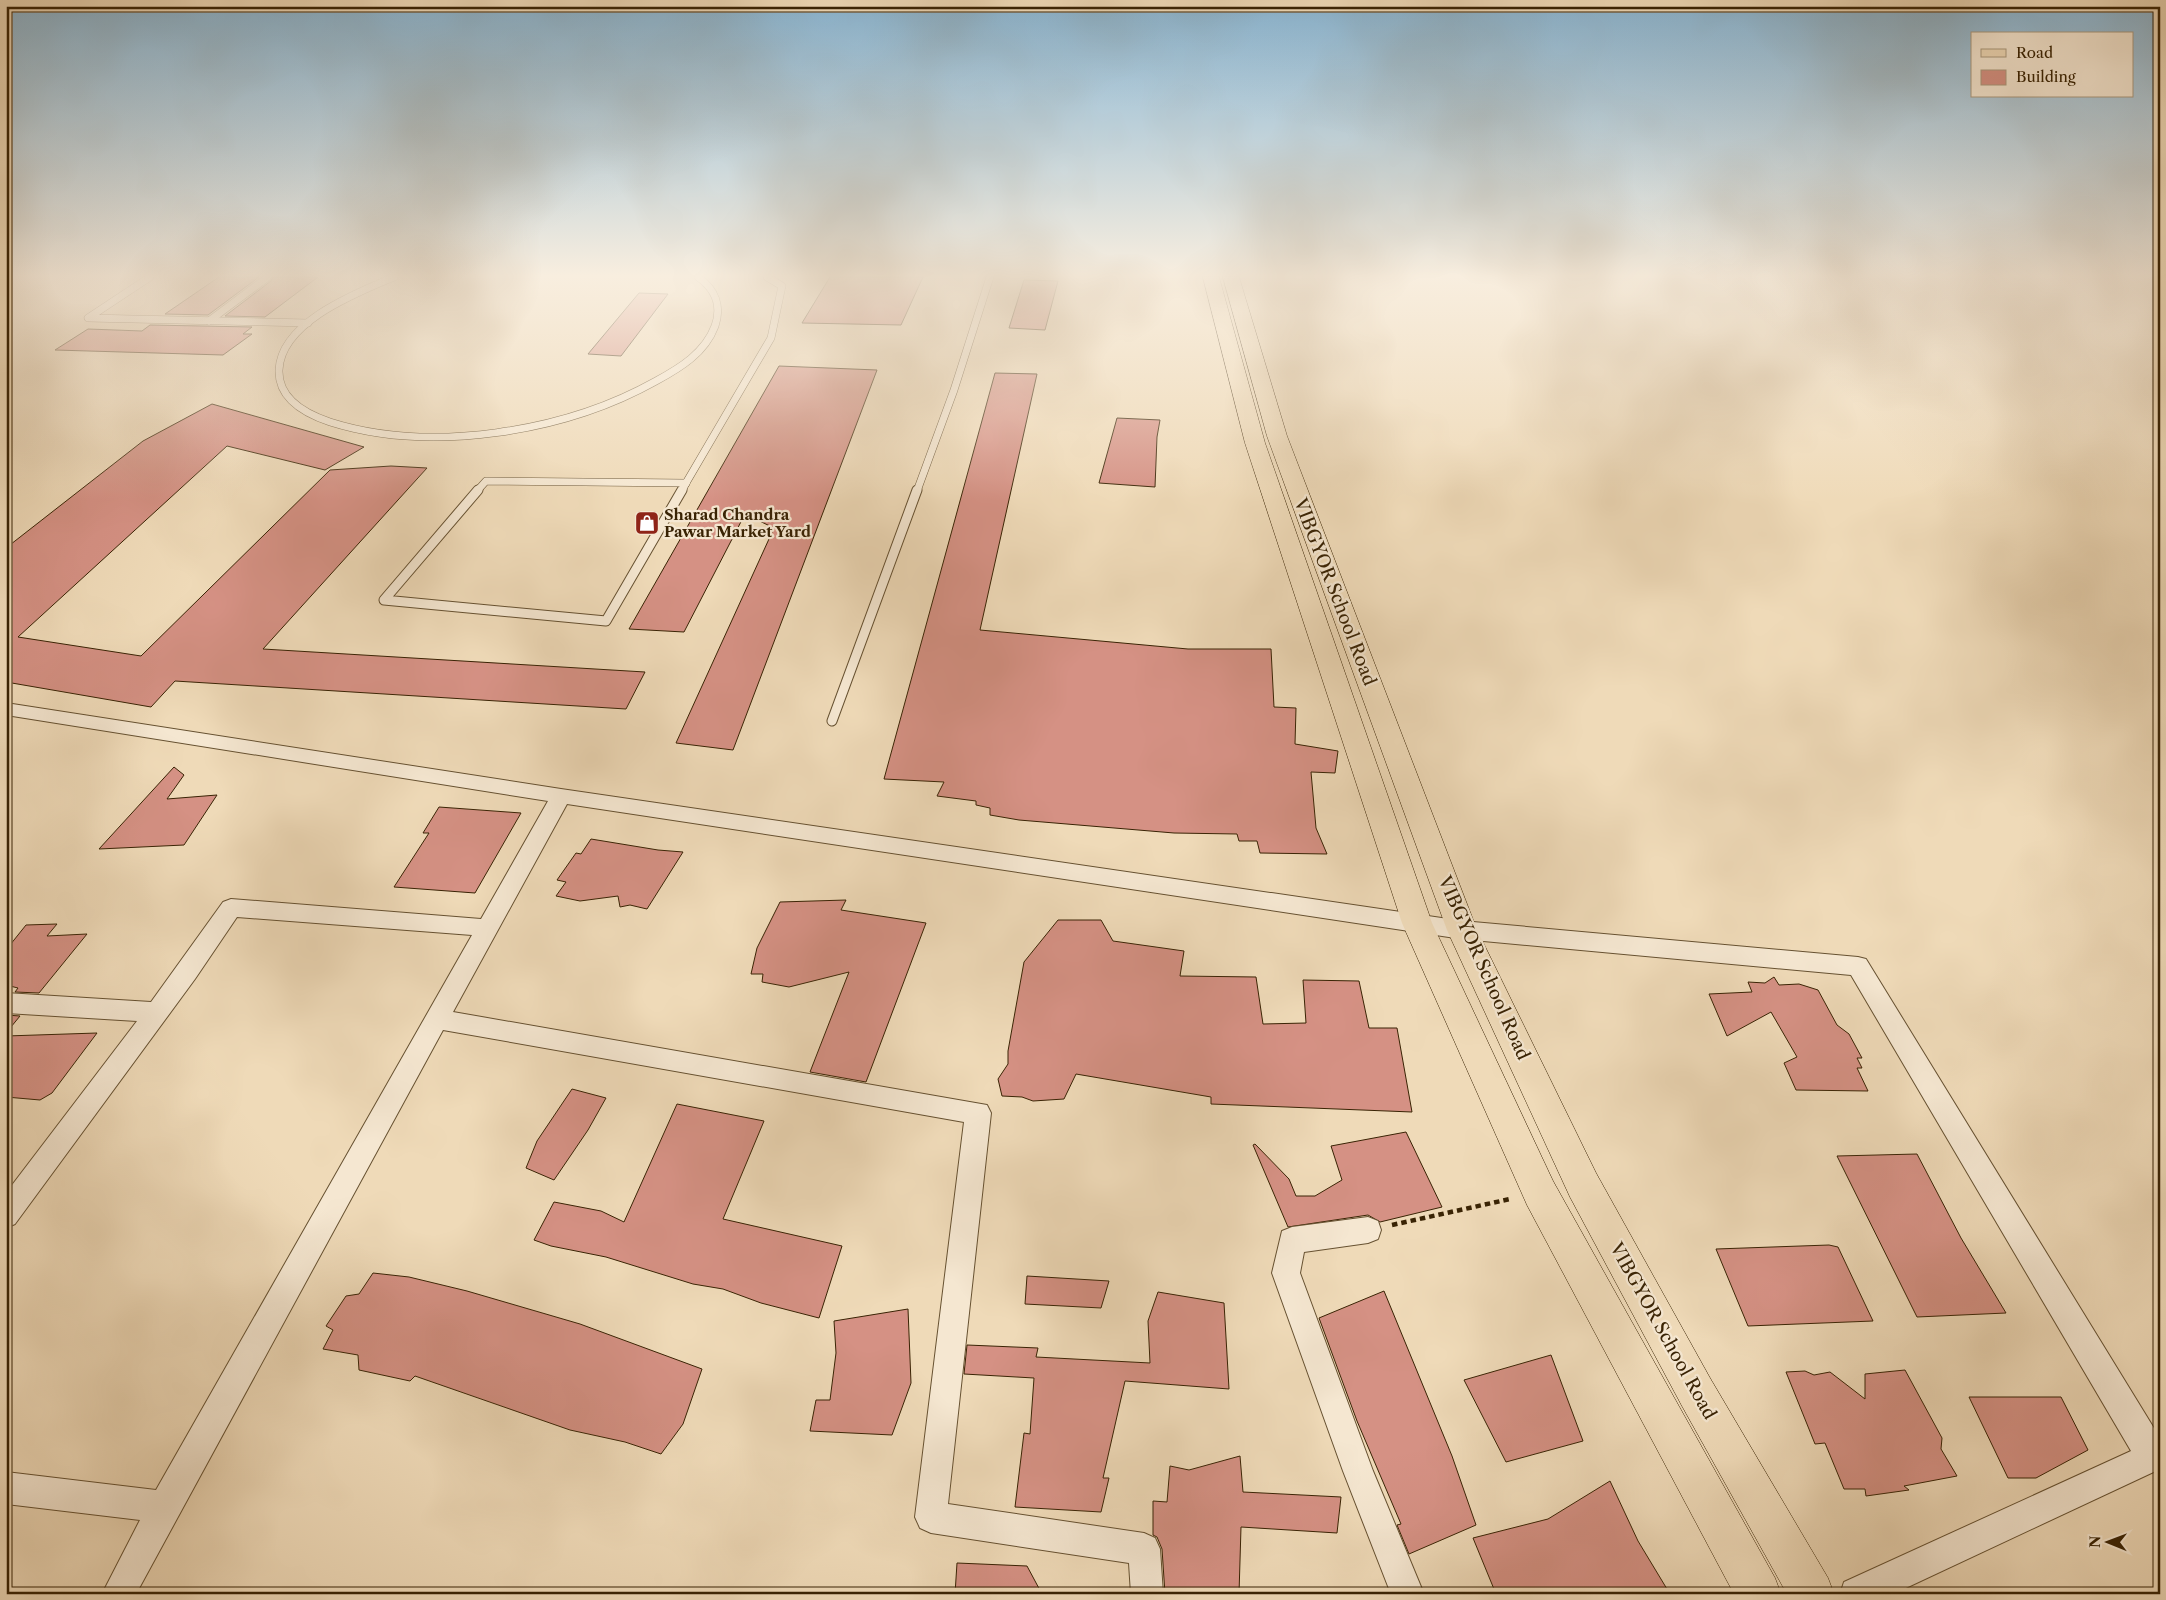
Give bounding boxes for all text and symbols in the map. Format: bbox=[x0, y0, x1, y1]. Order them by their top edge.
legend bbox=[1971, 32, 2134, 98]
text: Road bbox=[2016, 43, 2053, 62]
text: Building bbox=[2016, 67, 2076, 86]
street label: VIBGYOR School Road bbox=[1289, 494, 1381, 689]
place label: Sharad Chandra Pawar Market Yard bbox=[664, 505, 811, 541]
shop icon: Sharad Chandra Pawar Market Yard bbox=[634, 510, 660, 536]
street label: VIBGYOR School Road bbox=[1433, 872, 1535, 1063]
street label: VIBGYOR School Road bbox=[1605, 1238, 1721, 1423]
north arrow bbox=[2084, 1518, 2134, 1568]
text: N bbox=[2086, 1536, 2104, 1548]

